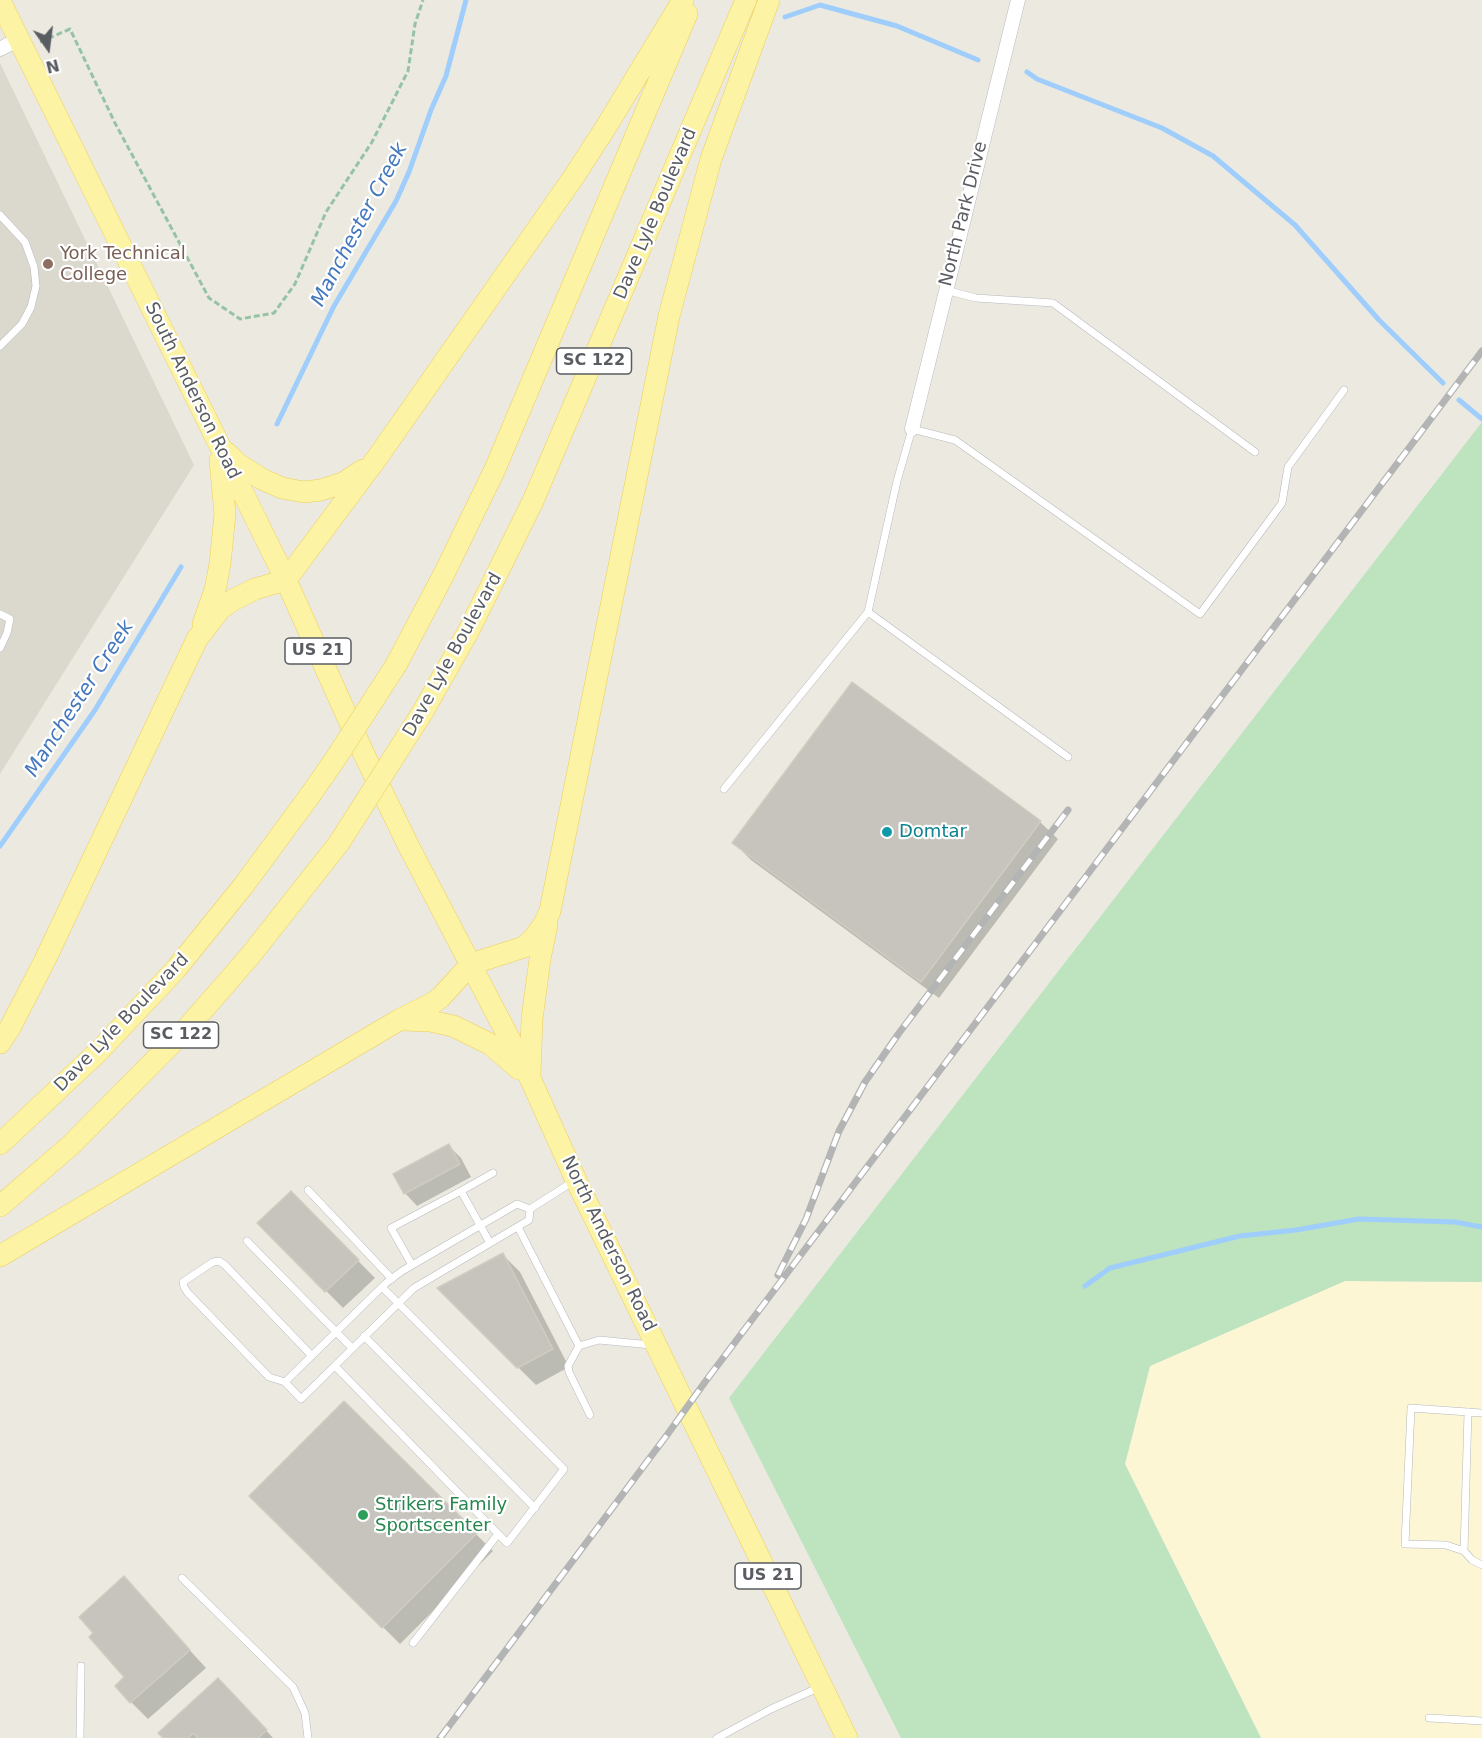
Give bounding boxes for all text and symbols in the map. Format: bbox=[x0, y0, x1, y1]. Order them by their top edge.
north arrow bbox=[18, 18, 78, 78]
text: N bbox=[44, 55, 61, 77]
street label: Dave Lyle Boulevard bbox=[610, 125, 702, 303]
water label: Manchester Creek bbox=[307, 139, 413, 311]
street label: North Park Drive bbox=[936, 139, 992, 289]
place label: York Technical College bbox=[60, 243, 186, 286]
marker: York Technical College bbox=[41, 257, 55, 271]
street label: South Anderson Road bbox=[140, 299, 244, 483]
road number: SC 122 bbox=[556, 348, 632, 374]
street label: Dave Lyle Boulevard bbox=[399, 569, 507, 741]
water label: Manchester Creek bbox=[20, 616, 140, 782]
road number: US 21 bbox=[285, 638, 351, 664]
place label: Domtar bbox=[899, 821, 967, 843]
marker: Domtar bbox=[880, 825, 894, 839]
street label: Dave Lyle Boulevard bbox=[50, 949, 194, 1097]
road number: SC 122 bbox=[144, 1022, 219, 1048]
street label: North Anderson Road bbox=[556, 1153, 660, 1335]
place label: Strikers Family Sportscenter bbox=[375, 1494, 507, 1537]
marker: Strikers Family Sportscenter bbox=[356, 1508, 370, 1522]
road number: US 21 bbox=[735, 1563, 801, 1589]

